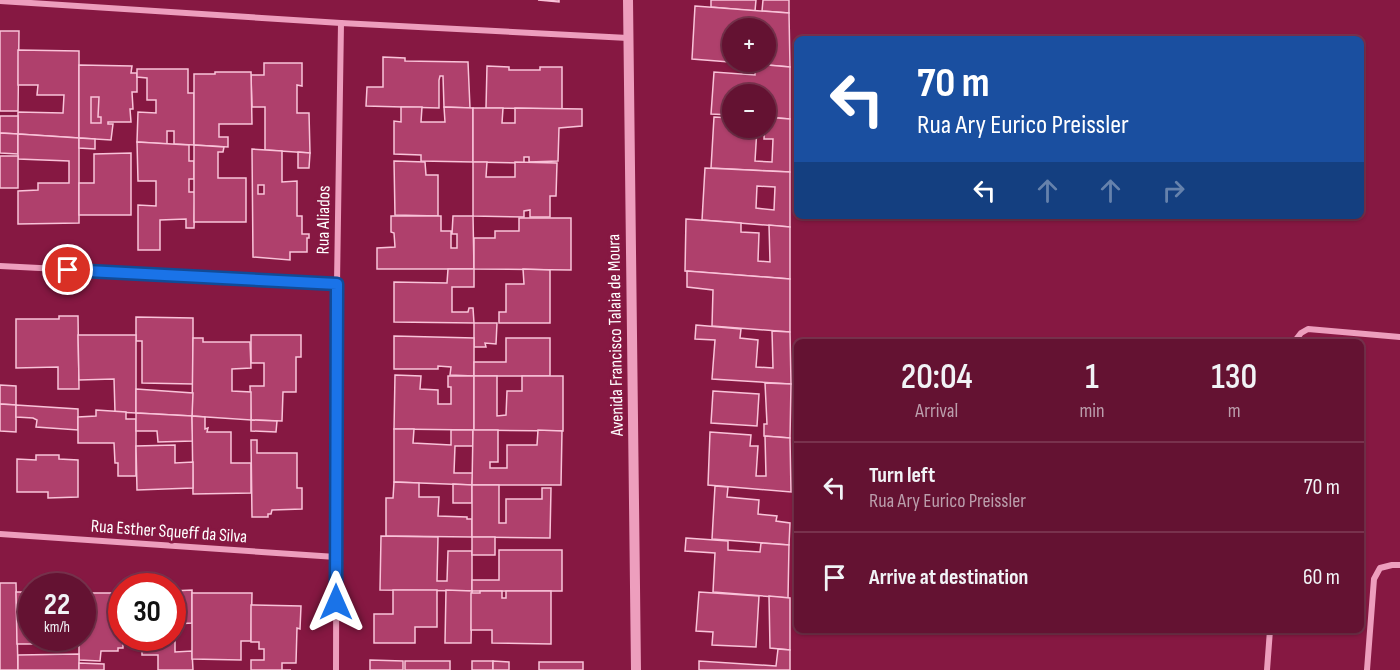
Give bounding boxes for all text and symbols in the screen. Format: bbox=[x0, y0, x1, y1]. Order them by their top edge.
map controls bbox=[722, 18, 776, 138]
button: + bbox=[722, 18, 776, 72]
text: 70 m bbox=[917, 58, 990, 109]
icon: left bbox=[818, 60, 896, 138]
button: − bbox=[722, 84, 776, 138]
text: Rua Ary Eurico Preissler bbox=[917, 109, 1129, 141]
icon: left bbox=[968, 174, 1001, 207]
icon: ahead bbox=[1031, 174, 1064, 207]
icon: ahead bbox=[1094, 174, 1127, 207]
icon: right bbox=[1157, 174, 1190, 207]
street label: Rua Aliados bbox=[312, 185, 335, 255]
street label: Avenida Francisco Talaia de Moura bbox=[603, 234, 628, 437]
pin bbox=[42, 244, 93, 295]
icon: arrive bbox=[51, 253, 84, 286]
text: 20:04 bbox=[901, 356, 973, 399]
text: 1 bbox=[1085, 356, 1099, 399]
text: 130 bbox=[1211, 356, 1257, 399]
text: Arrival bbox=[915, 399, 958, 423]
text: min bbox=[1079, 399, 1105, 423]
text: m bbox=[1228, 399, 1241, 423]
text: Turn left bbox=[869, 462, 935, 489]
icon: left bbox=[818, 471, 851, 504]
text: 70 m bbox=[1304, 474, 1340, 501]
text: Rua Ary Eurico Preissler bbox=[869, 489, 1026, 513]
street label: Rua Esther Squeff da Silva bbox=[90, 516, 248, 547]
icon: arrive bbox=[818, 561, 851, 594]
text: Arrive at destination bbox=[869, 564, 1028, 591]
text: 60 m bbox=[1303, 564, 1340, 591]
position arrow bbox=[304, 570, 368, 634]
speed limit sign: 30 bbox=[108, 573, 186, 651]
text: 22 bbox=[44, 587, 70, 623]
text: km/h bbox=[44, 618, 70, 637]

